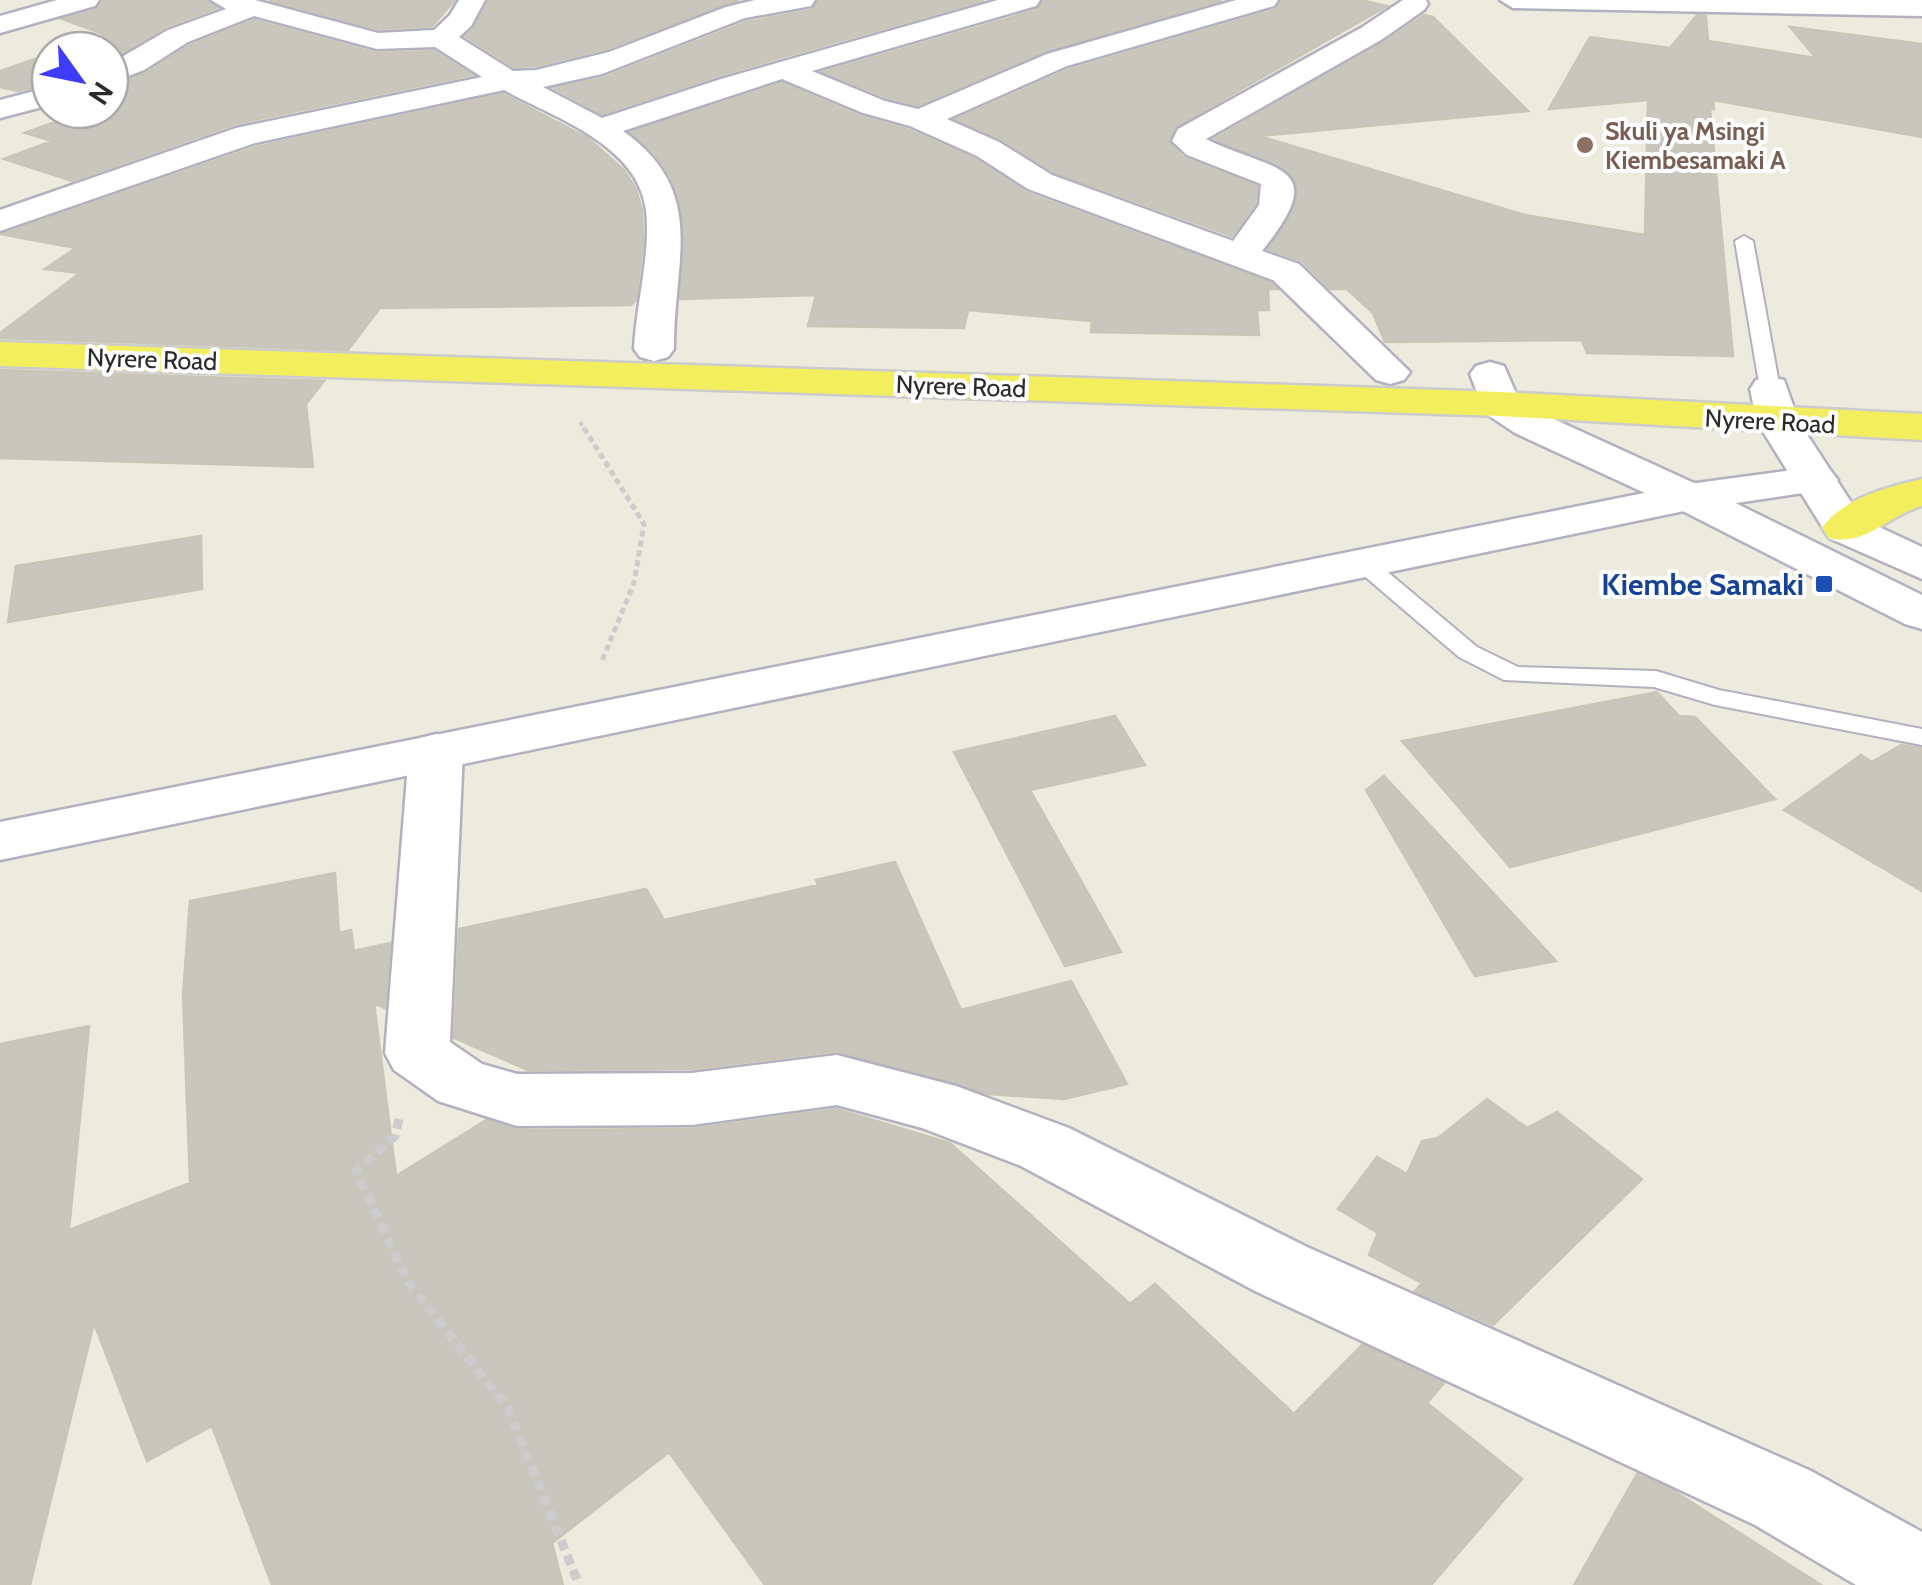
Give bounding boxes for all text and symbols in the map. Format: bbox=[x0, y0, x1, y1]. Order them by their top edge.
north arrow bbox=[30, 30, 130, 130]
text: N bbox=[81, 76, 121, 111]
place label: Skuli ya Msingi Kiembesamaki A bbox=[1605, 116, 1786, 175]
marker: Skuli ya Msingi Kiembesamaki A bbox=[1574, 134, 1596, 156]
street label: Nyrere Road bbox=[86, 342, 218, 376]
street label: Nyrere Road bbox=[895, 369, 1027, 403]
street label: Nyrere Road bbox=[1704, 403, 1836, 439]
place label: Kiembe Samaki bbox=[1601, 566, 1804, 603]
marker: Kiembe Samaki bbox=[1813, 573, 1835, 595]

